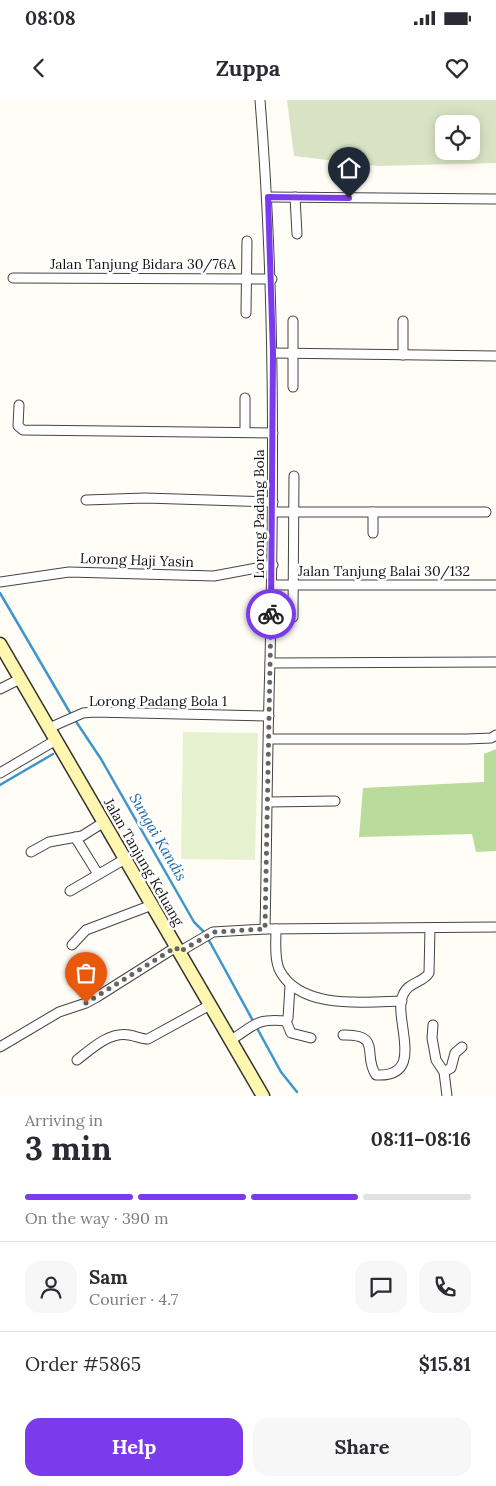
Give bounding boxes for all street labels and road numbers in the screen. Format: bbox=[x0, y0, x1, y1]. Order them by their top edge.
street label: Jalan Tanjung Bidara 30/76A bbox=[49, 255, 236, 273]
street label: Lorong Padang Bola bbox=[250, 449, 268, 579]
street label: Lorong Haji Yasin bbox=[80, 549, 195, 571]
street label: Jalan Tanjung Balai 30/132 bbox=[297, 562, 470, 580]
street label: Lorong Padang Bola 1 bbox=[89, 692, 227, 710]
street label: Jalan Tanjung Keluang bbox=[100, 794, 188, 929]

